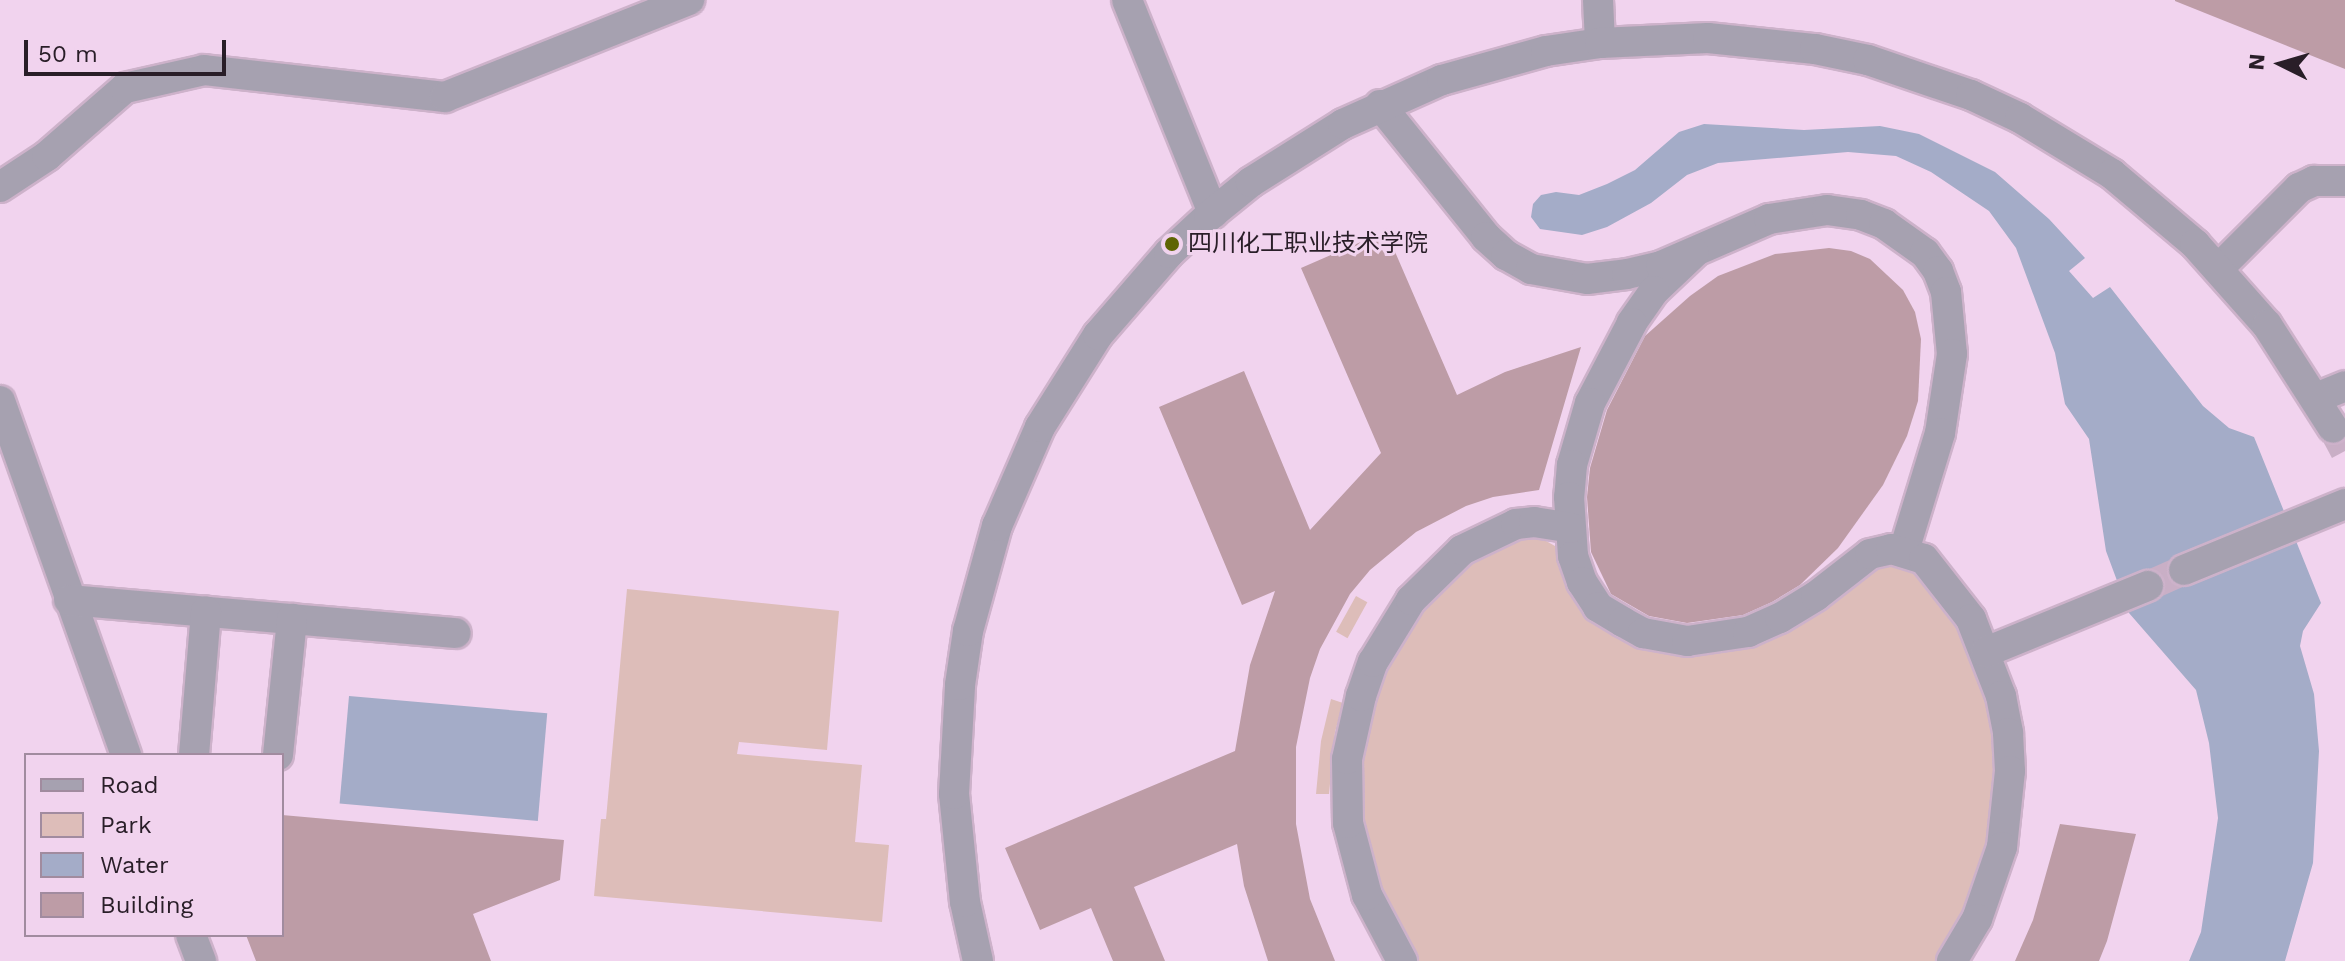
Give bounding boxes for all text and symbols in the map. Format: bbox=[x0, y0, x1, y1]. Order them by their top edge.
scale bar bbox=[28, 24, 230, 74]
north arrow bbox=[2241, 24, 2321, 104]
text: 50 m bbox=[38, 40, 98, 68]
text: N bbox=[2243, 53, 2270, 71]
place label: 四川化工职业技术学院 bbox=[1188, 230, 1428, 258]
marker: 四川化工职业技术学院 bbox=[1163, 235, 1181, 253]
legend bbox=[24, 753, 284, 937]
text: Road bbox=[100, 771, 159, 799]
text: Park bbox=[100, 811, 152, 839]
text: Water bbox=[100, 851, 169, 879]
text: Building bbox=[100, 891, 193, 919]

